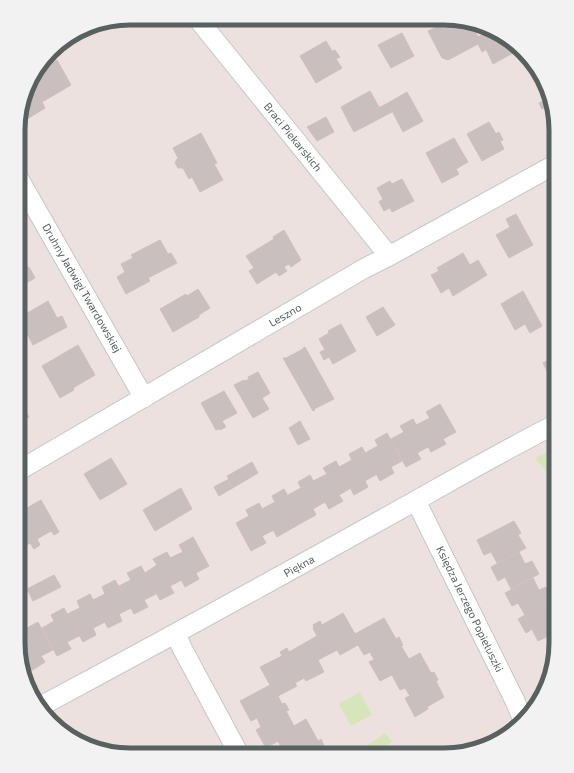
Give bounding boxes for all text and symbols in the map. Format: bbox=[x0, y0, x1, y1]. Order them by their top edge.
street label: Braci Piekarskich bbox=[262, 100, 325, 174]
street label: Druhny Jadwigi Twardowskiej bbox=[39, 221, 125, 355]
street label: Leszno bbox=[266, 300, 303, 329]
street label: Księdza Jerzego Popiełuszki bbox=[434, 544, 507, 674]
street label: Piękna bbox=[281, 552, 316, 579]

